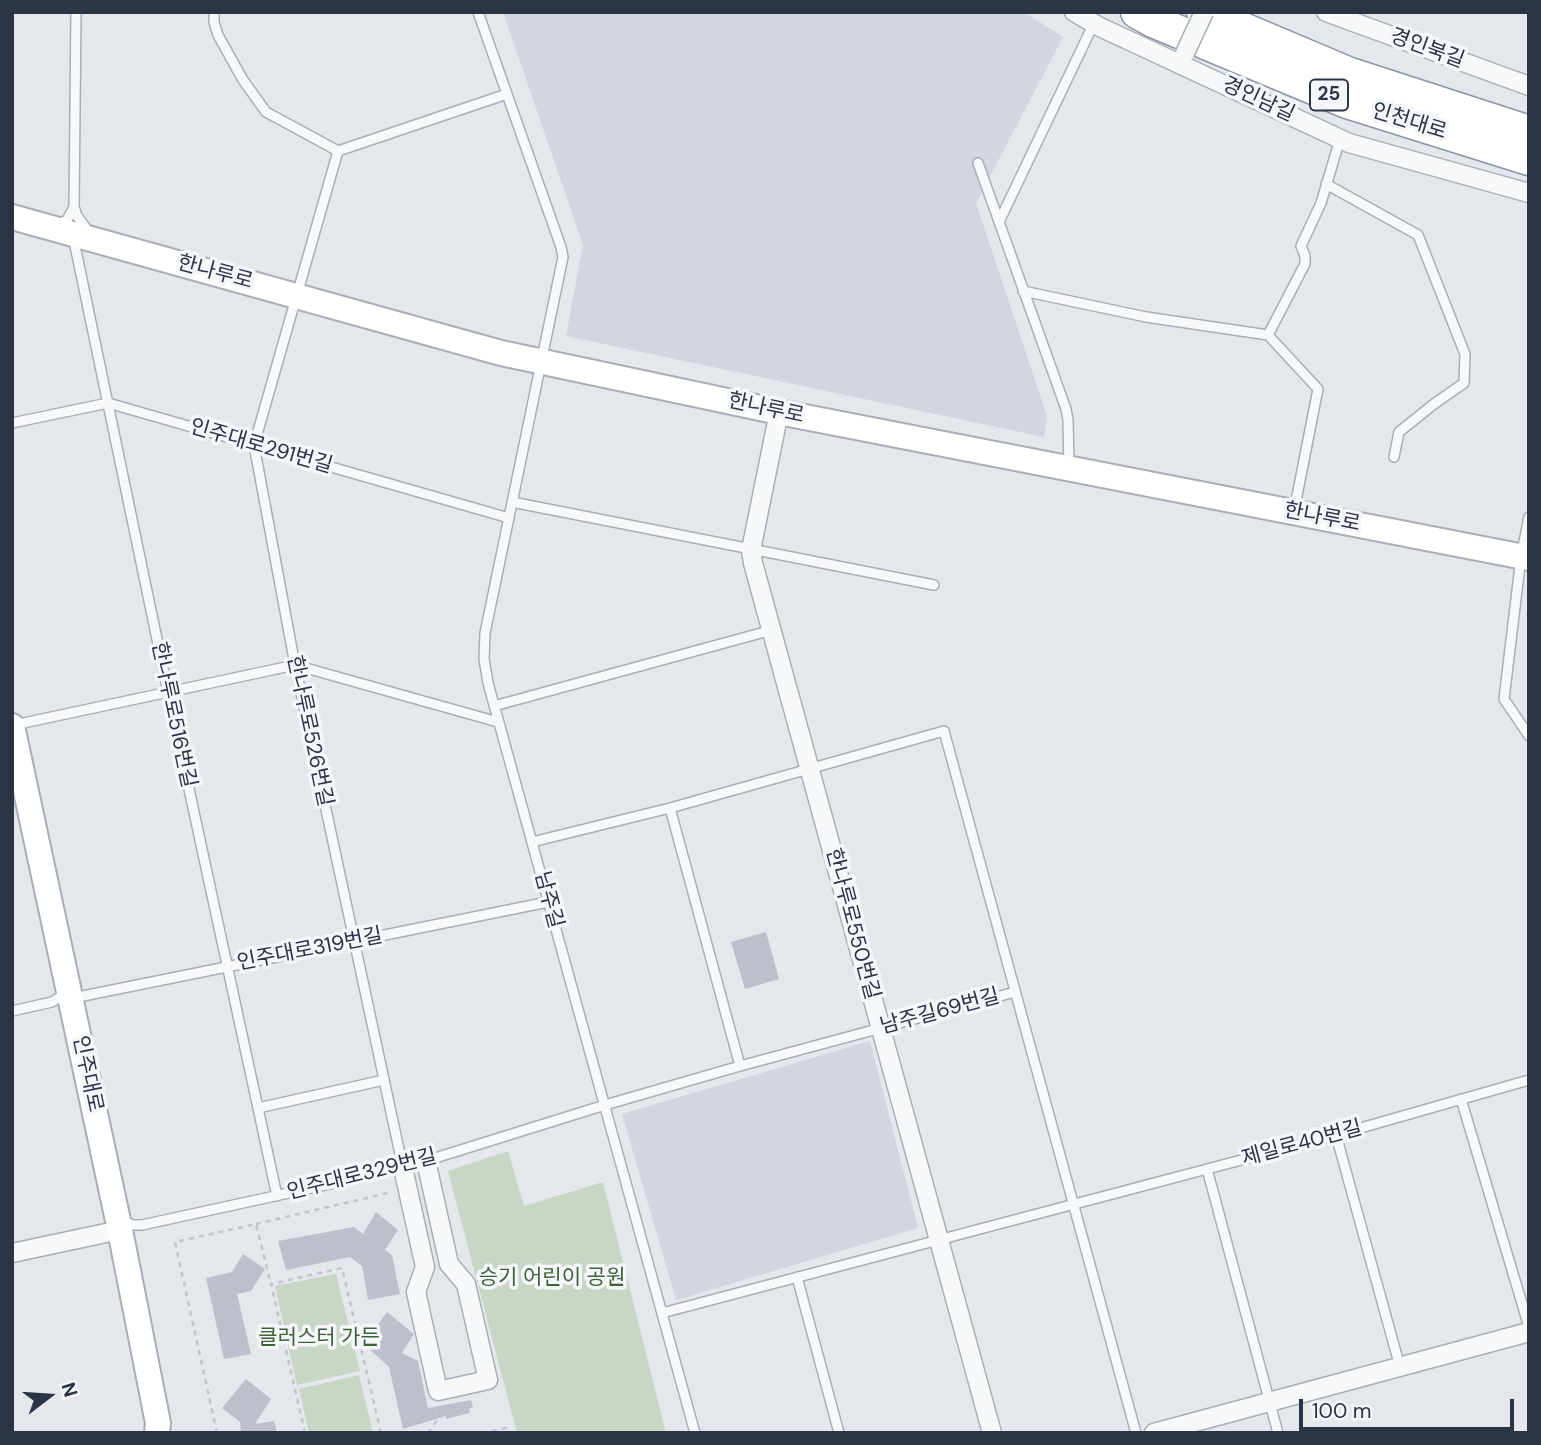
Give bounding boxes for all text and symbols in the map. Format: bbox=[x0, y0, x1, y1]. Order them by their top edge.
street label: 경인북길 bbox=[1386, 24, 1468, 74]
street label: 경인남길 bbox=[1218, 72, 1298, 128]
road number: 25 bbox=[1310, 80, 1348, 110]
street label: 인천대로 bbox=[1368, 99, 1450, 145]
street label: 한나루로 bbox=[174, 251, 256, 295]
street label: 한나루로 bbox=[726, 389, 806, 429]
street label: 인주대로291번길 bbox=[187, 415, 335, 479]
street label: 한나루로 bbox=[1282, 498, 1362, 538]
street label: 한나루로516번길 bbox=[145, 640, 201, 790]
street label: 한나루로526번길 bbox=[281, 653, 337, 809]
street label: 한나루로550번길 bbox=[820, 845, 884, 1003]
street label: 남주길 bbox=[528, 869, 568, 931]
street label: 인주대로319번길 bbox=[235, 924, 385, 976]
street label: 남주길69번길 bbox=[878, 984, 1002, 1040]
street label: 인주대로 bbox=[67, 1034, 107, 1114]
street label: 제일로40번길 bbox=[1239, 1116, 1365, 1172]
street label: 인주대로329번길 bbox=[285, 1144, 439, 1206]
park label: 승기 어린이 공원 bbox=[479, 1265, 625, 1291]
park label: 클러스터 가든 bbox=[258, 1325, 380, 1351]
north arrow bbox=[14, 1361, 84, 1431]
text: N bbox=[56, 1379, 84, 1400]
scale bar bbox=[1303, 1386, 1518, 1430]
text: 100 m bbox=[1312, 1397, 1372, 1425]

